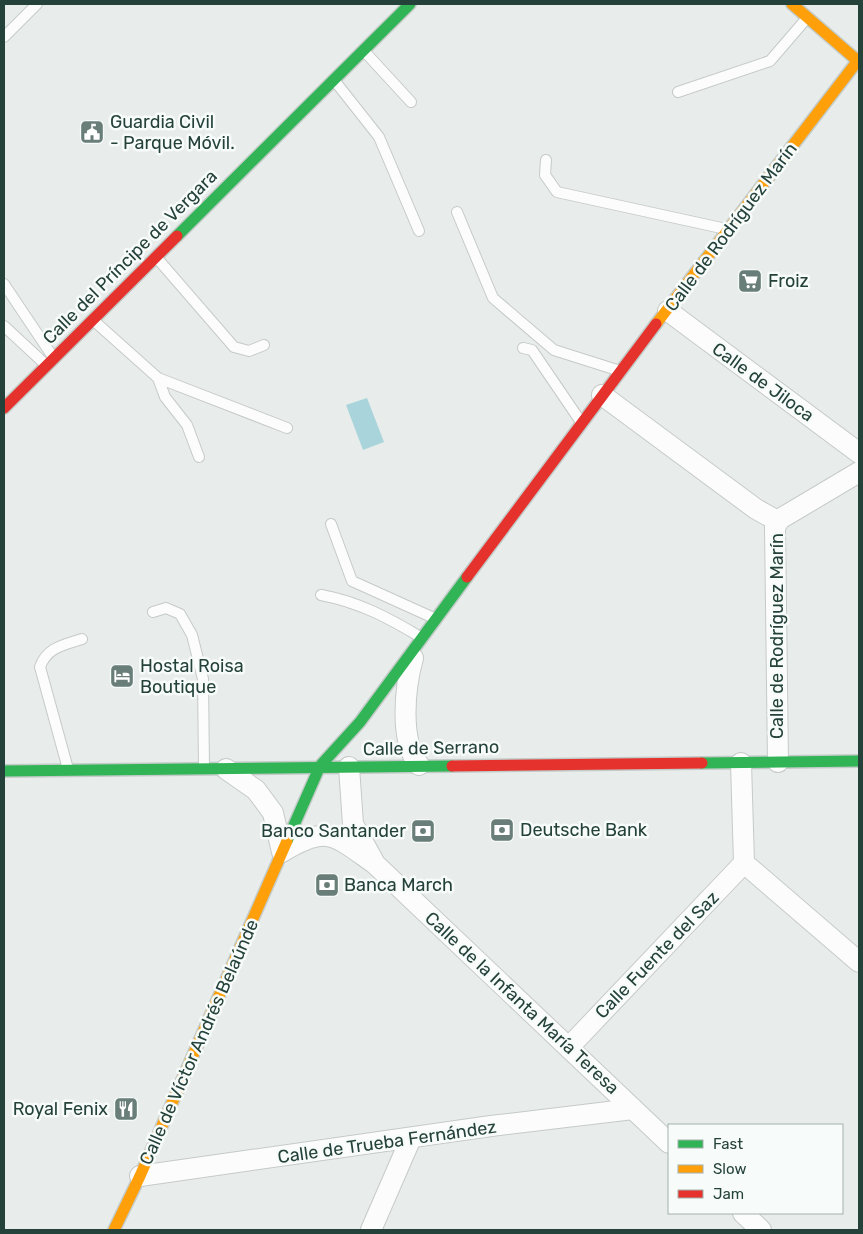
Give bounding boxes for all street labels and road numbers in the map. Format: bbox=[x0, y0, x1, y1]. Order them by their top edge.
street label: Calle de Rodríguez Marín bbox=[660, 138, 802, 316]
street label: Calle del Príncipe de Vergara bbox=[38, 165, 222, 349]
street label: Calle de Jiloca bbox=[708, 338, 818, 426]
street label: Calle de Rodríguez Marín bbox=[766, 533, 788, 739]
street label: Calle de Serrano bbox=[363, 736, 499, 760]
street label: Calle Fuente del Saz bbox=[591, 887, 723, 1023]
street label: Calle de la Infanta María Teresa bbox=[420, 907, 624, 1099]
street label: Calle de Víctor Andrés Belaúnde bbox=[135, 916, 263, 1168]
street label: Calle de Trueba Fernández bbox=[276, 1116, 498, 1168]

